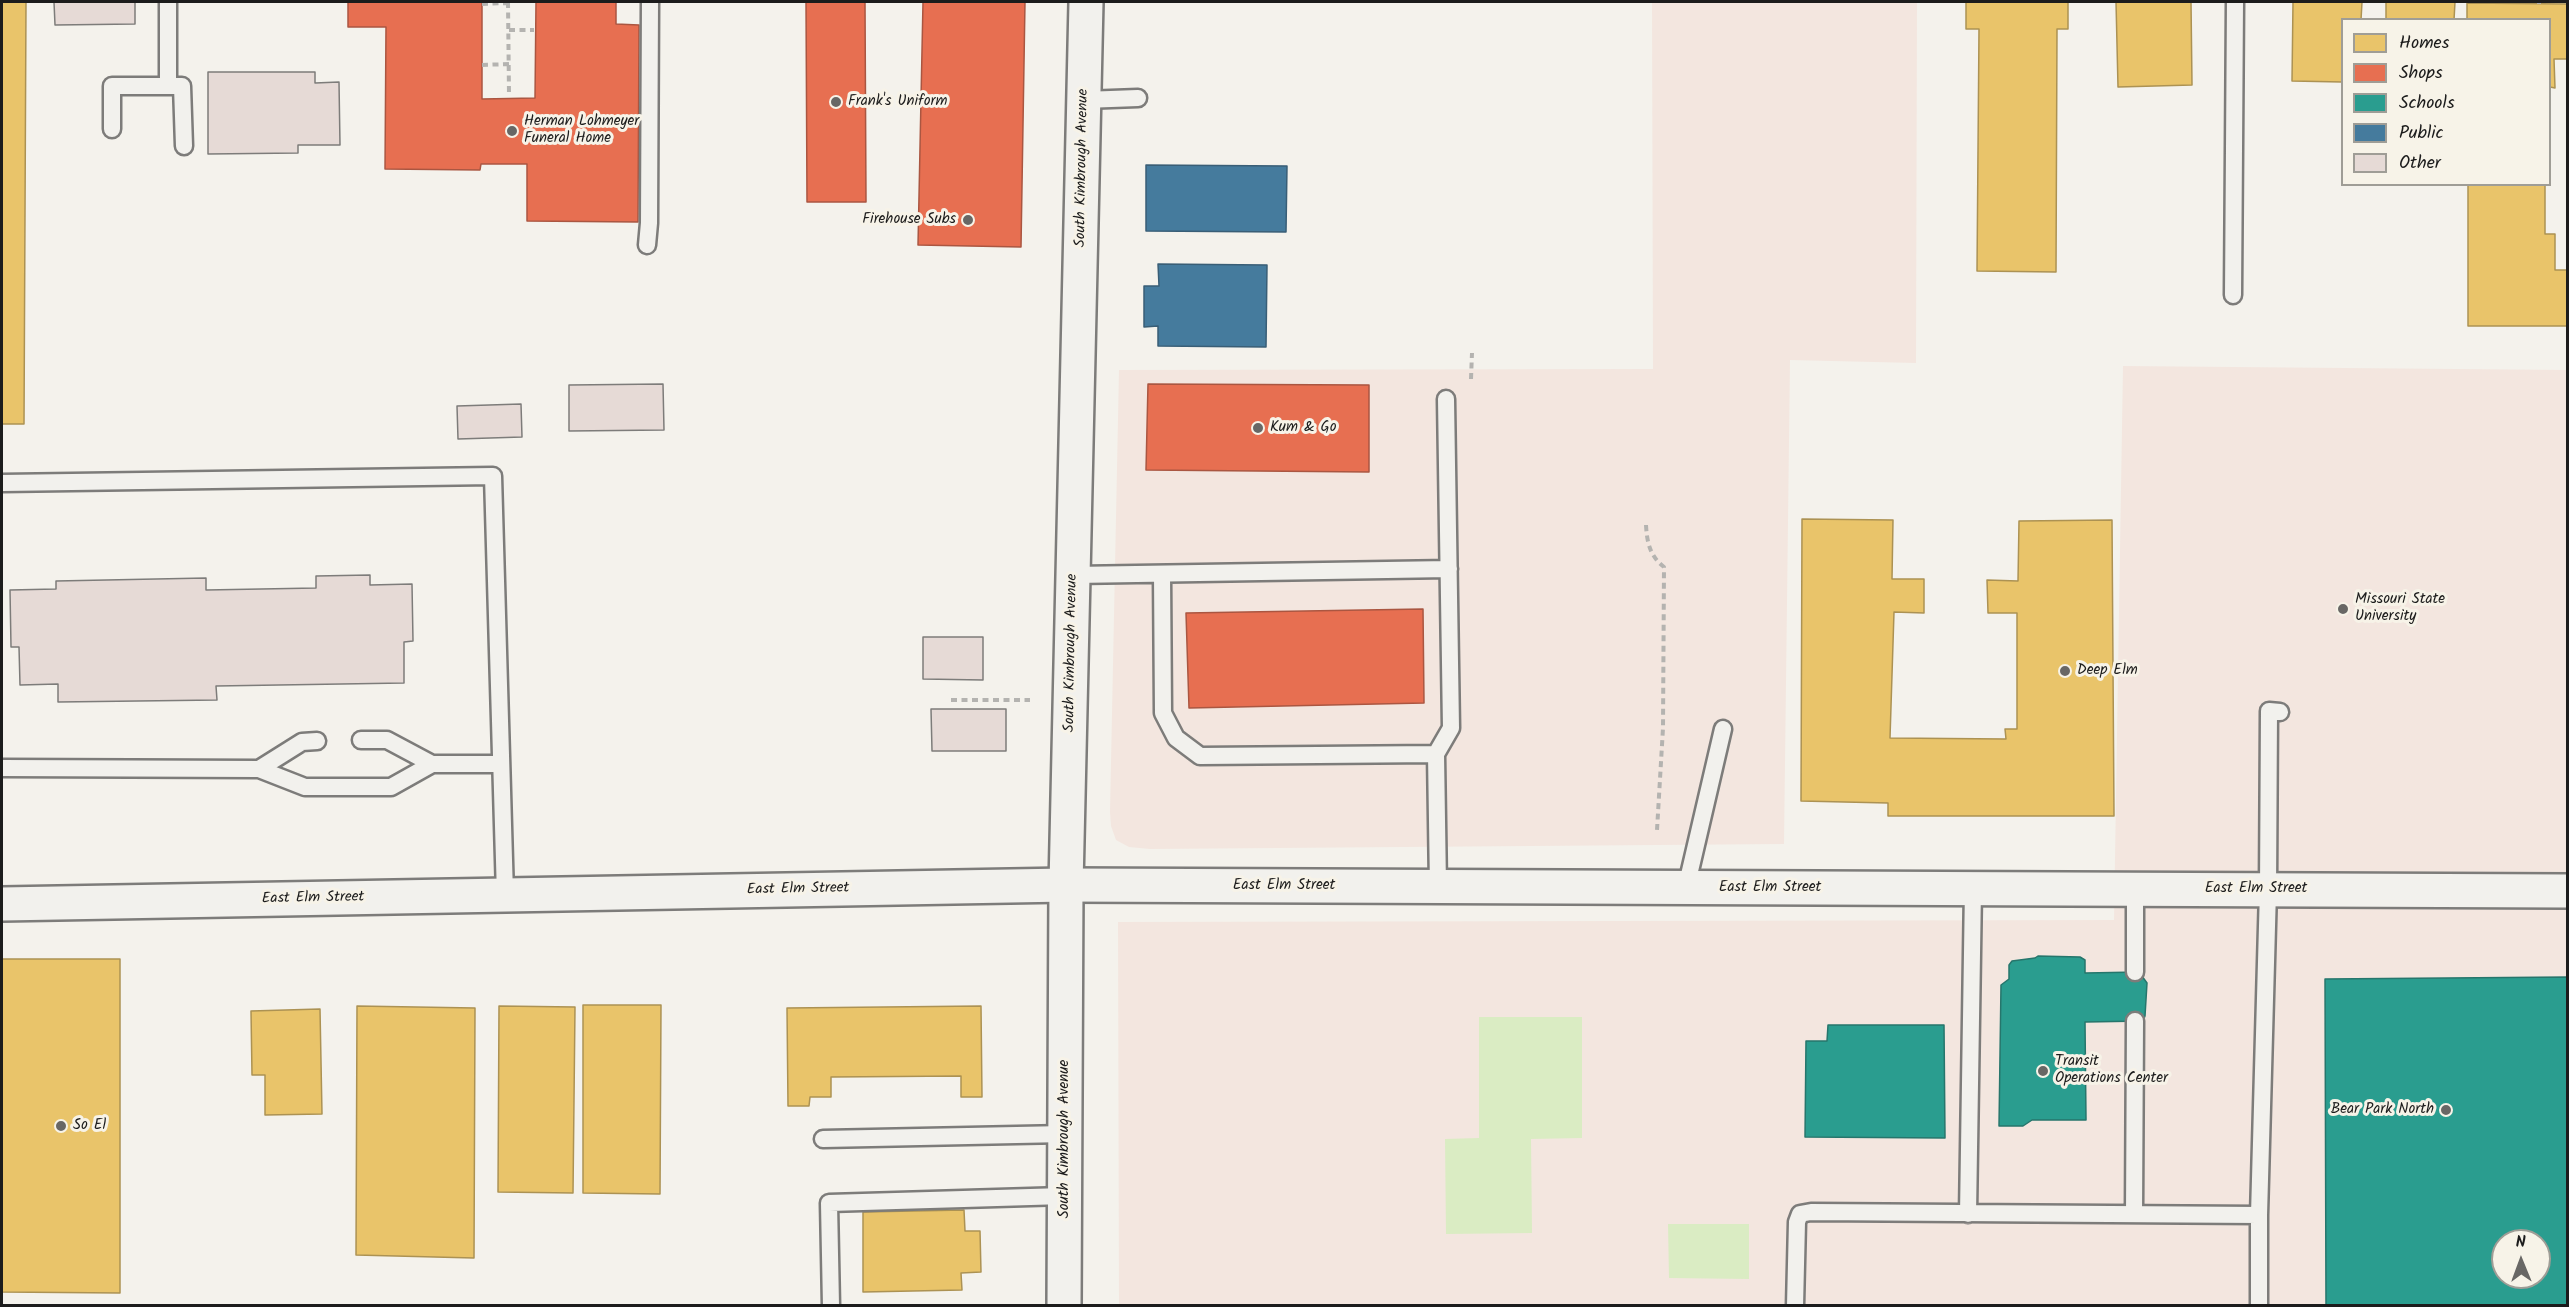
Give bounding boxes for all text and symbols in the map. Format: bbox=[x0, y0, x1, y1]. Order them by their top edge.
legend bbox=[2341, 18, 2551, 186]
text: Homes bbox=[2399, 29, 2449, 58]
text: Shops bbox=[2399, 59, 2443, 88]
street label: South Kimbrough Avenue bbox=[1073, 89, 1093, 247]
text: Schools bbox=[2399, 89, 2455, 118]
place label: Frank's Uniform bbox=[848, 93, 947, 111]
marker: Frank's Uniform bbox=[829, 95, 843, 109]
place label: Herman Lohmeyer Funeral Home bbox=[524, 113, 639, 148]
text: Public bbox=[2399, 119, 2444, 148]
marker: Herman Lohmeyer Funeral Home bbox=[505, 124, 519, 138]
text: Other bbox=[2399, 149, 2441, 178]
place label: Firehouse Subs bbox=[862, 211, 956, 229]
marker: Firehouse Subs bbox=[961, 213, 975, 227]
place label: Kum & Go bbox=[1270, 419, 1337, 437]
marker: Kum & Go bbox=[1251, 421, 1265, 435]
street label: South Kimbrough Avenue bbox=[1062, 574, 1082, 732]
place label: Missouri State University bbox=[2355, 591, 2445, 626]
marker: Missouri State University bbox=[2336, 602, 2350, 616]
place label: Deep Elm bbox=[2077, 662, 2138, 680]
marker: Deep Elm bbox=[2058, 664, 2072, 678]
street label: East Elm Street bbox=[1233, 877, 1335, 895]
street label: East Elm Street bbox=[1719, 879, 1821, 897]
street label: East Elm Street bbox=[747, 880, 849, 900]
street label: East Elm Street bbox=[2205, 880, 2307, 898]
street label: East Elm Street bbox=[262, 889, 364, 909]
place label: Transit Operations Center bbox=[2055, 1053, 2168, 1088]
street label: South Kimbrough Avenue bbox=[1056, 1060, 1074, 1218]
marker: Transit Operations Center bbox=[2036, 1064, 2050, 1078]
place label: Bear Park North bbox=[2331, 1101, 2434, 1119]
marker: Bear Park North bbox=[2439, 1103, 2453, 1117]
place label: So El bbox=[73, 1117, 106, 1135]
marker: So El bbox=[54, 1119, 68, 1133]
north arrow bbox=[2491, 1229, 2551, 1289]
text: N bbox=[2515, 1230, 2526, 1255]

